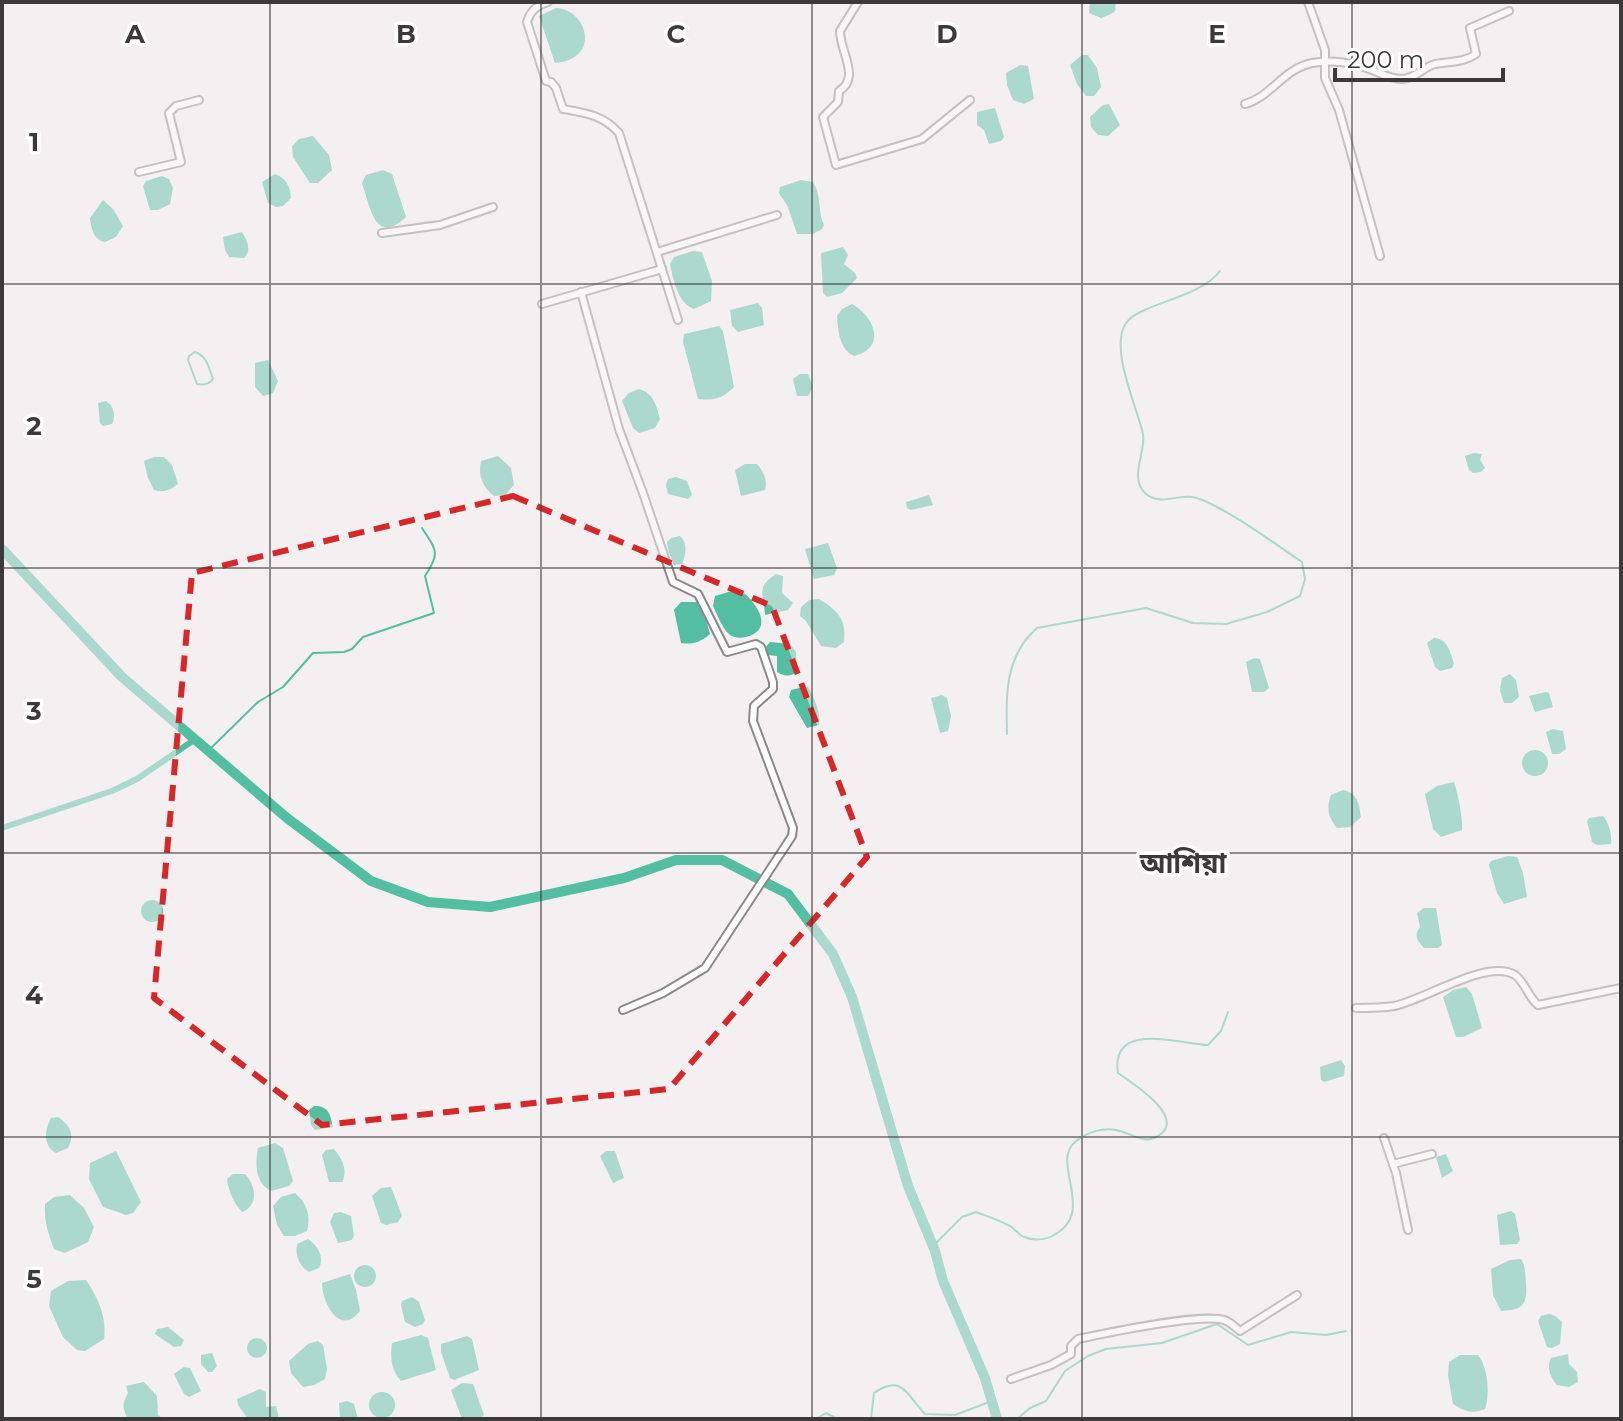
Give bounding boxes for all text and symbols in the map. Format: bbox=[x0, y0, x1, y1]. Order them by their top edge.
text: A bbox=[124, 18, 146, 50]
text: B bbox=[396, 18, 416, 50]
text: C bbox=[667, 18, 686, 50]
text: D bbox=[936, 18, 958, 50]
text: E bbox=[1208, 18, 1226, 50]
scale bar bbox=[1335, 32, 1503, 82]
text: 200 m bbox=[1347, 45, 1424, 74]
text: 1 bbox=[29, 126, 39, 158]
text: 2 bbox=[26, 410, 42, 442]
text: 3 bbox=[25, 695, 42, 727]
district label: আশিয়া bbox=[1139, 846, 1227, 880]
text: 4 bbox=[25, 979, 43, 1011]
text: 5 bbox=[26, 1263, 42, 1295]

